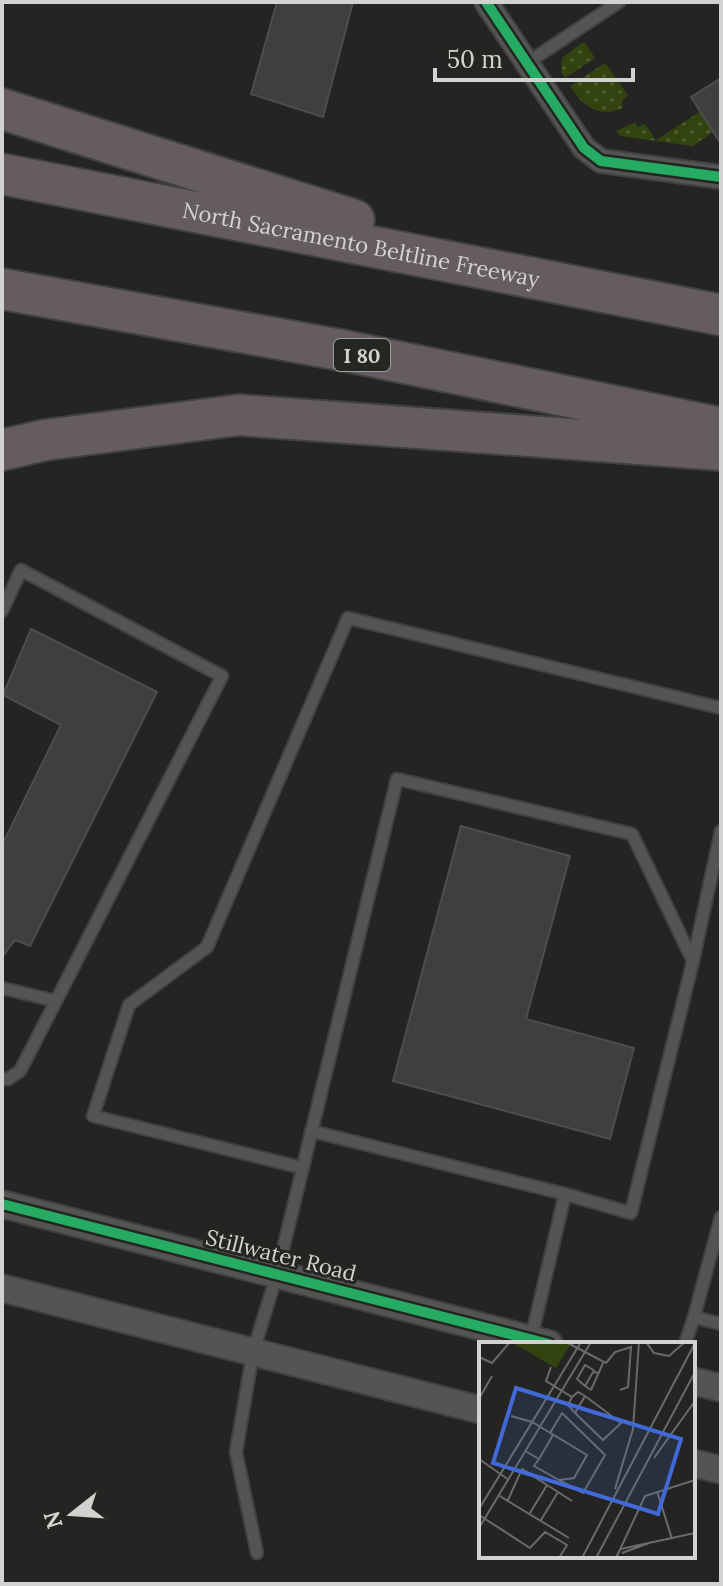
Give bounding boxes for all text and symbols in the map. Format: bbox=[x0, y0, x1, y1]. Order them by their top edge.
scale bar bbox=[435, 32, 633, 82]
text: 50 m bbox=[447, 44, 503, 75]
street label: North Sacramento Beltline Freeway bbox=[180, 196, 542, 293]
road number: I 80 bbox=[334, 339, 390, 371]
street label: Stillwater Road bbox=[203, 1223, 359, 1287]
inset map bbox=[479, 1342, 695, 1558]
north arrow bbox=[32, 1474, 112, 1554]
text: N bbox=[37, 1508, 69, 1532]

